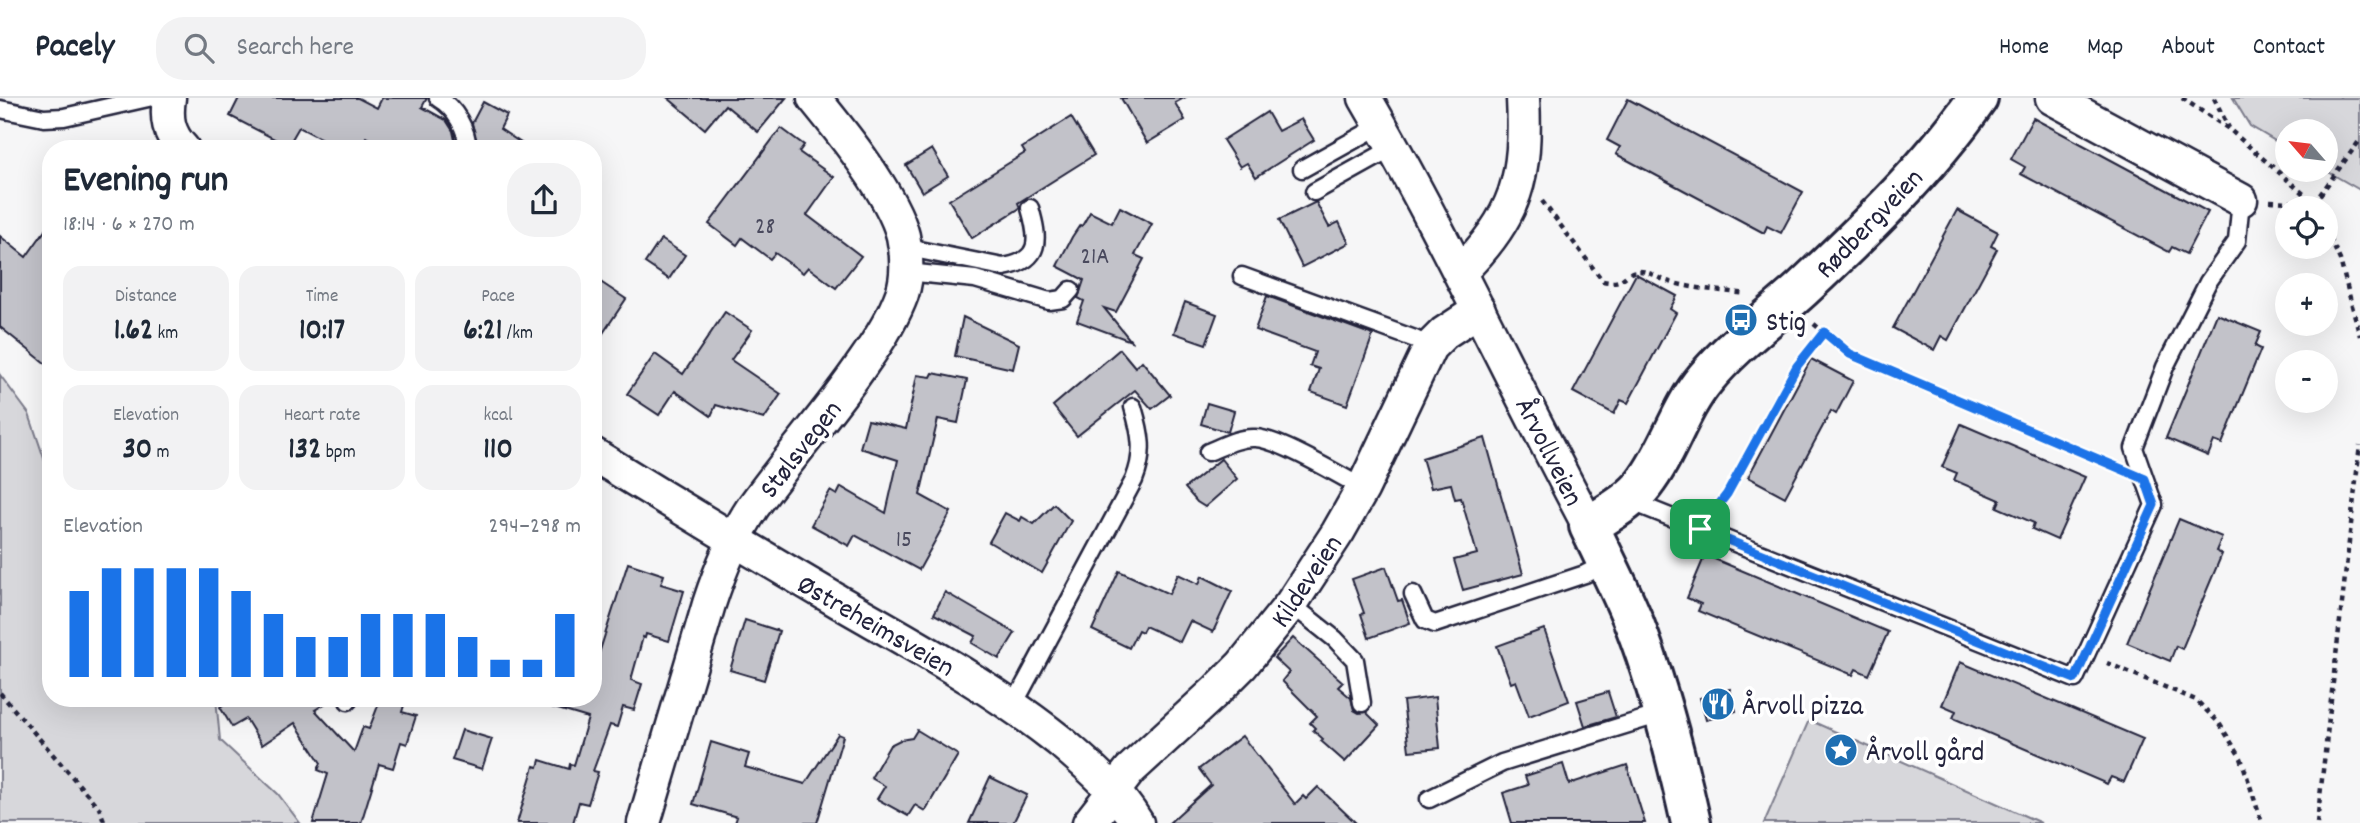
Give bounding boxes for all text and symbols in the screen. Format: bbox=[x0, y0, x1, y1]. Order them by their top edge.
search box bbox=[156, 17, 646, 80]
text: Pacely bbox=[35, 25, 114, 72]
icon: search bbox=[180, 29, 218, 67]
text: Search here bbox=[236, 30, 354, 67]
text: Home bbox=[1999, 31, 2049, 65]
text: Map bbox=[2087, 31, 2123, 65]
text: About bbox=[2161, 31, 2215, 65]
text: Contact bbox=[2253, 31, 2325, 65]
north arrow bbox=[2275, 119, 2338, 182]
map controls bbox=[2275, 119, 2338, 413]
text: Evening run bbox=[63, 155, 228, 210]
street label: Rødbergveien bbox=[1808, 161, 1935, 290]
button: share bbox=[507, 163, 581, 237]
button: locate bbox=[2275, 196, 2338, 259]
text: 18:14 · 6 × 270 m bbox=[63, 209, 195, 242]
house number: 28 bbox=[755, 211, 775, 245]
house number: 21A bbox=[1081, 241, 1109, 275]
button: + bbox=[2275, 273, 2338, 336]
text: Distance bbox=[115, 284, 177, 311]
text: Time bbox=[306, 284, 338, 311]
text: Pace bbox=[481, 284, 515, 311]
bus stop icon: Stig bbox=[1722, 301, 1760, 339]
place label: Stig bbox=[1766, 305, 1806, 345]
text: 1.62 bbox=[114, 311, 153, 354]
text: 10:17 bbox=[299, 311, 345, 354]
text: 6:21 bbox=[463, 311, 502, 354]
text: km bbox=[153, 321, 178, 348]
text: /km bbox=[502, 321, 533, 348]
button: − bbox=[2275, 350, 2338, 413]
street label: Årvollveien bbox=[1502, 392, 1591, 514]
street label: Stølsvegen bbox=[752, 393, 854, 509]
text: Elevation bbox=[113, 403, 179, 430]
text: Heart rate bbox=[284, 403, 360, 430]
text: kcal bbox=[484, 403, 512, 430]
text: 30 bbox=[122, 430, 152, 473]
text: 132 bbox=[288, 430, 321, 473]
text: 110 bbox=[483, 430, 513, 473]
text: m bbox=[152, 440, 170, 467]
text: bpm bbox=[321, 440, 356, 467]
pin bbox=[1670, 499, 1730, 559]
icon: arrive bbox=[1681, 510, 1719, 548]
text: Elevation bbox=[63, 511, 143, 544]
text: 294–298 m bbox=[489, 511, 581, 544]
house number: 15 bbox=[896, 524, 912, 558]
street label: Kildeveien bbox=[1263, 528, 1355, 637]
street label: Østreheimsveien bbox=[788, 567, 961, 690]
restaurant icon: Årvoll pizza bbox=[1699, 685, 1737, 723]
place label: Årvoll pizza bbox=[1742, 689, 1864, 729]
place icon: Årvoll gård bbox=[1822, 731, 1860, 769]
place label: Årvoll gård bbox=[1866, 735, 1985, 775]

